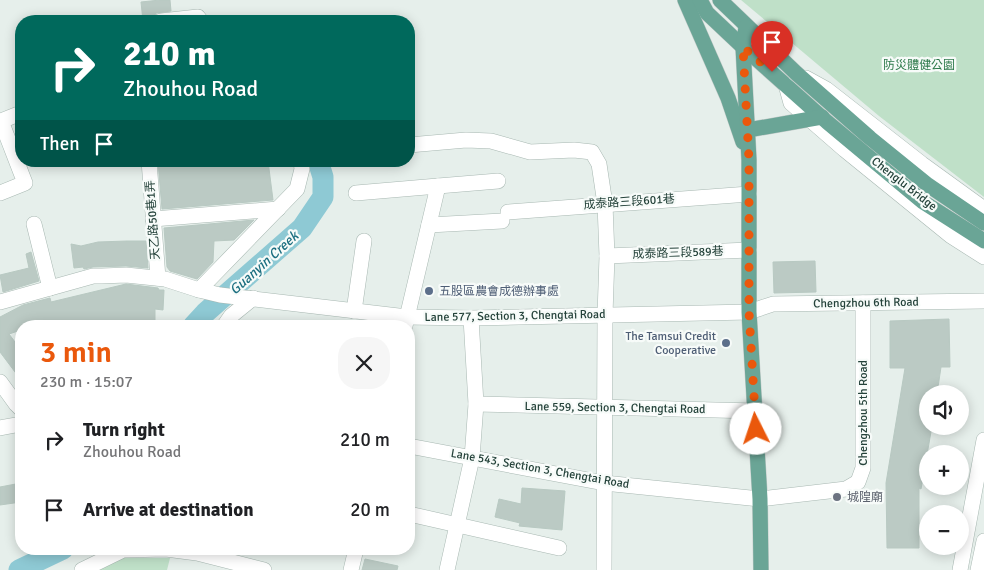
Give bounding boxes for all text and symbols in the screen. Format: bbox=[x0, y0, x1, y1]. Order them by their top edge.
pin bbox=[751, 21, 793, 72]
icon: arrive bbox=[758, 28, 786, 56]
text: 210 m bbox=[123, 32, 216, 75]
icon: right bbox=[40, 35, 105, 100]
park label: 防災體健公園 bbox=[883, 58, 955, 73]
text: Zhouhou Road bbox=[123, 75, 258, 102]
icon: arrive bbox=[90, 130, 118, 158]
text: Then bbox=[40, 132, 80, 156]
street label: Chenglu Bridge bbox=[868, 154, 940, 214]
street label: 天乙路50巷1弄 bbox=[143, 180, 163, 260]
street label: 成泰路三段601巷 bbox=[583, 191, 675, 213]
water label: Guanyin Creek bbox=[226, 226, 303, 298]
street label: 成泰路三段589巷 bbox=[632, 244, 724, 262]
place label: 五股區農會成德辦事處 bbox=[439, 284, 559, 299]
marker: 五股區農會成德辦事處 bbox=[423, 285, 435, 297]
street label: Chengzhou 6th Road bbox=[813, 295, 919, 311]
street label: Lane 577, Section 3, Chengtai Road bbox=[424, 307, 606, 325]
place label: The Tamsui Credit Cooperative bbox=[625, 329, 716, 358]
text: 3 min bbox=[40, 334, 112, 371]
button: close bbox=[338, 337, 390, 389]
marker: The Tamsui Credit Cooperative bbox=[720, 337, 732, 349]
street label: Chengzhou 5th Road bbox=[856, 360, 871, 466]
text: 230 m · 15:07 bbox=[40, 372, 133, 392]
map controls bbox=[919, 385, 969, 555]
button: sound bbox=[919, 385, 969, 435]
street label: Lane 559, Section 3, Chengtai Road bbox=[524, 399, 706, 417]
position arrow bbox=[729, 402, 781, 454]
text: Turn right bbox=[83, 418, 165, 442]
icon: right bbox=[40, 426, 68, 454]
text: 210 m bbox=[340, 428, 390, 452]
text: Zhouhou Road bbox=[83, 442, 181, 462]
button: + bbox=[919, 445, 969, 495]
street label: Lane 543, Section 3, Chengtai Road bbox=[450, 446, 630, 492]
place label: 城隍廟 bbox=[847, 490, 883, 505]
marker: 城隍廟 bbox=[831, 491, 843, 503]
icon: arrive bbox=[40, 496, 68, 524]
text: Arrive at destination bbox=[83, 498, 254, 522]
text: 20 m bbox=[350, 498, 390, 522]
button: − bbox=[919, 505, 969, 555]

